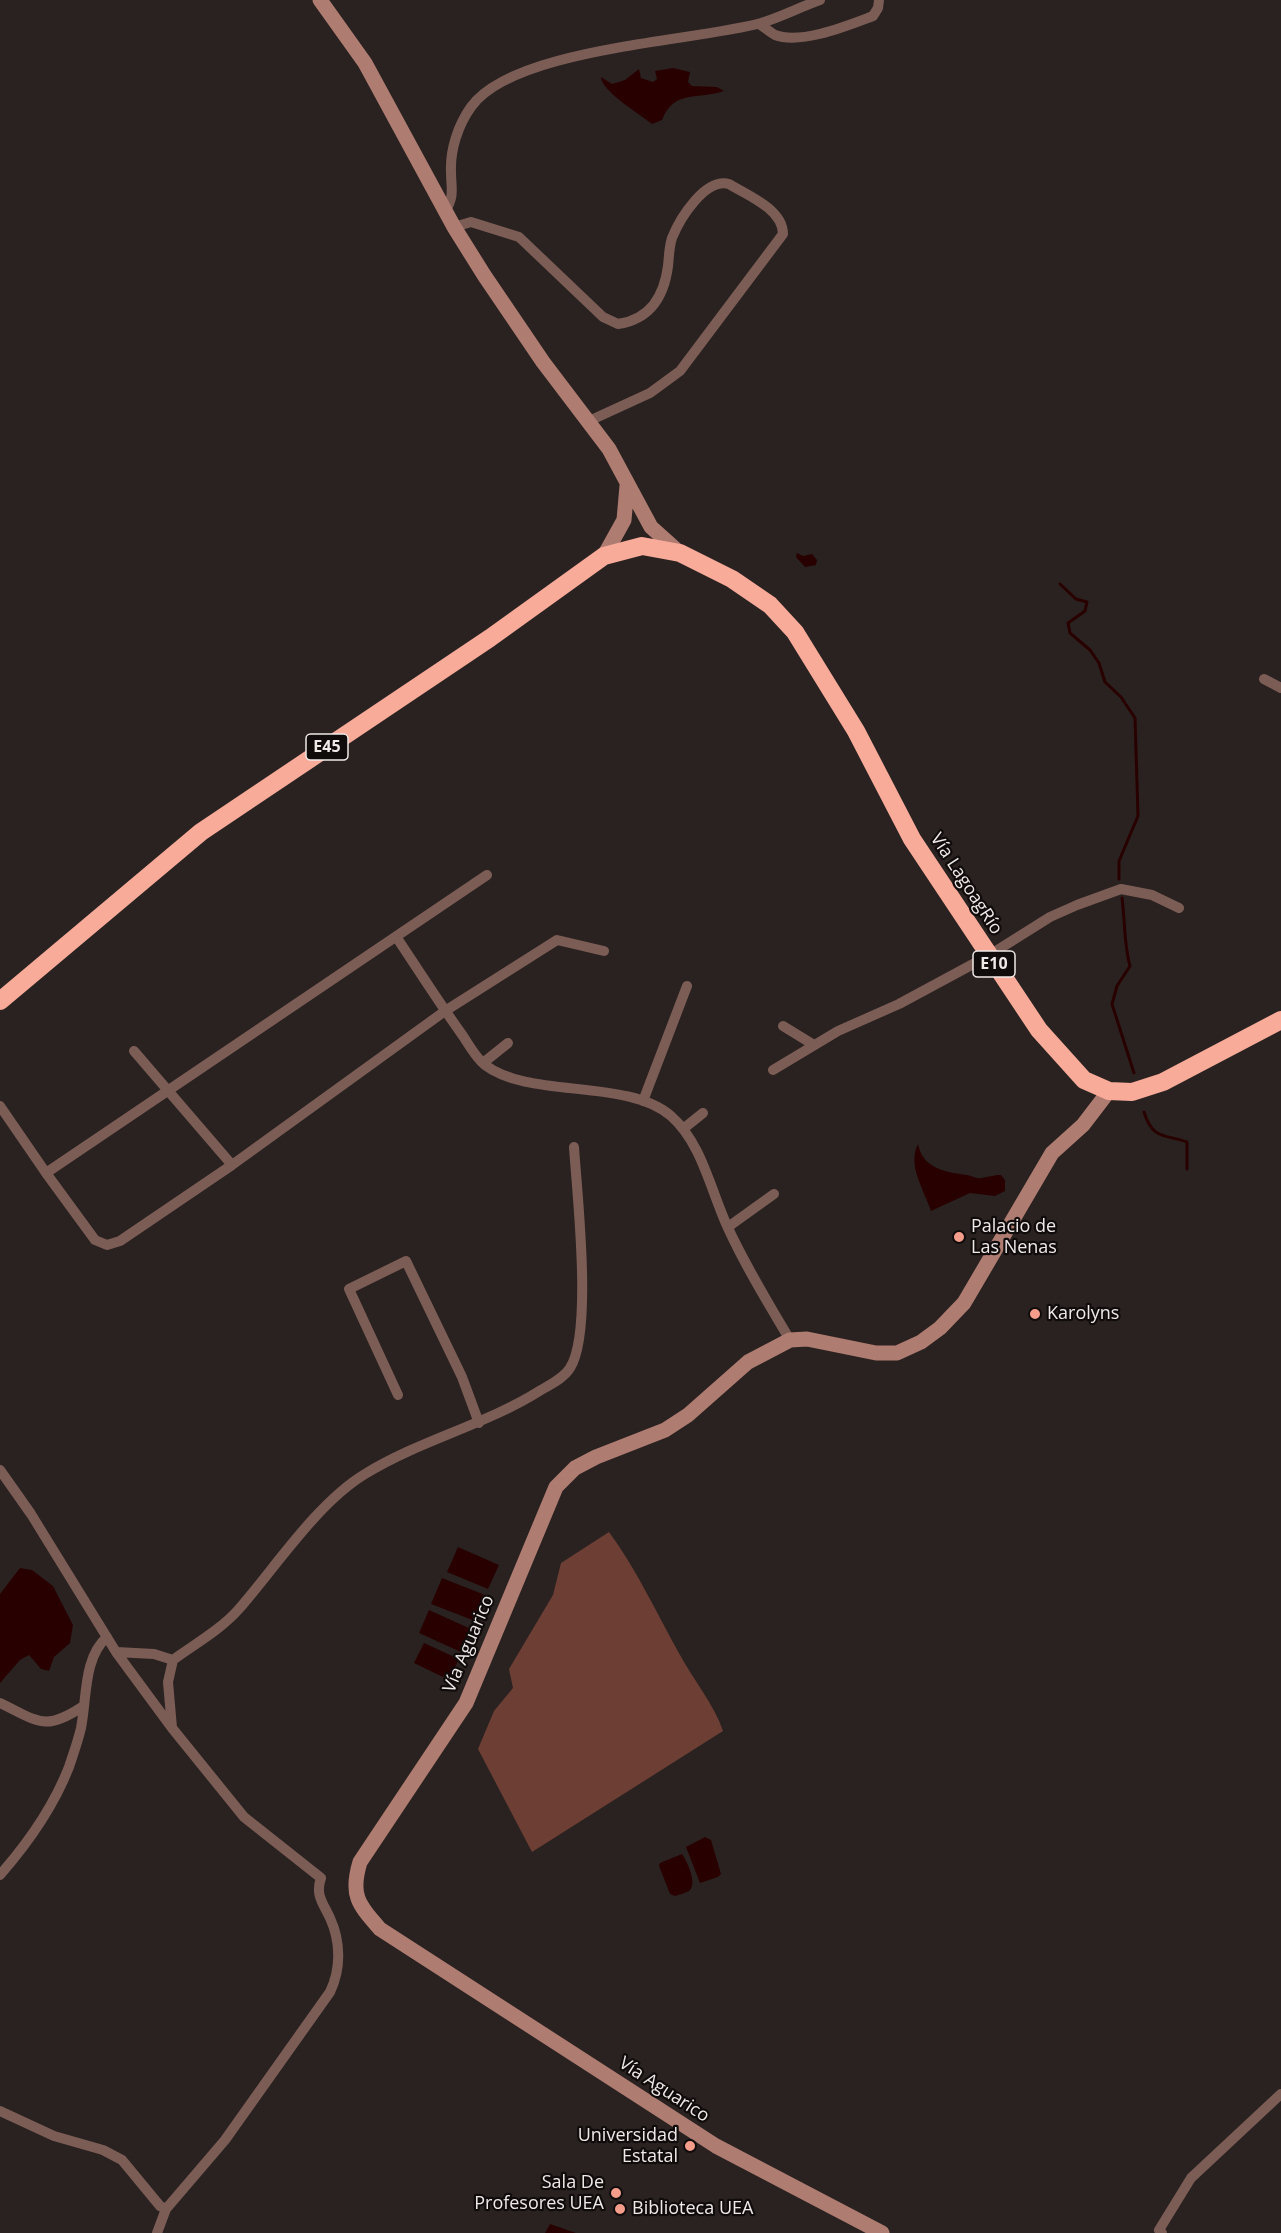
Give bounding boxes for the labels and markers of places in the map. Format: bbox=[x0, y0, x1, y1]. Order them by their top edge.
place label: Palacio de Las Nenas bbox=[971, 1216, 1057, 1258]
marker: Palacio de Las Nenas bbox=[952, 1230, 966, 1244]
place label: Karolyns bbox=[1047, 1303, 1119, 1325]
marker: Karolyns bbox=[1028, 1307, 1042, 1321]
place label: Universidad Estatal bbox=[578, 2125, 678, 2168]
marker: Universidad Estatal bbox=[683, 2139, 697, 2153]
place label: Sala De Profesores UEA bbox=[474, 2172, 604, 2214]
marker: Sala De Profesores UEA bbox=[609, 2186, 623, 2200]
place label: Biblioteca UEA bbox=[632, 2198, 753, 2220]
marker: Biblioteca UEA bbox=[613, 2202, 627, 2216]

